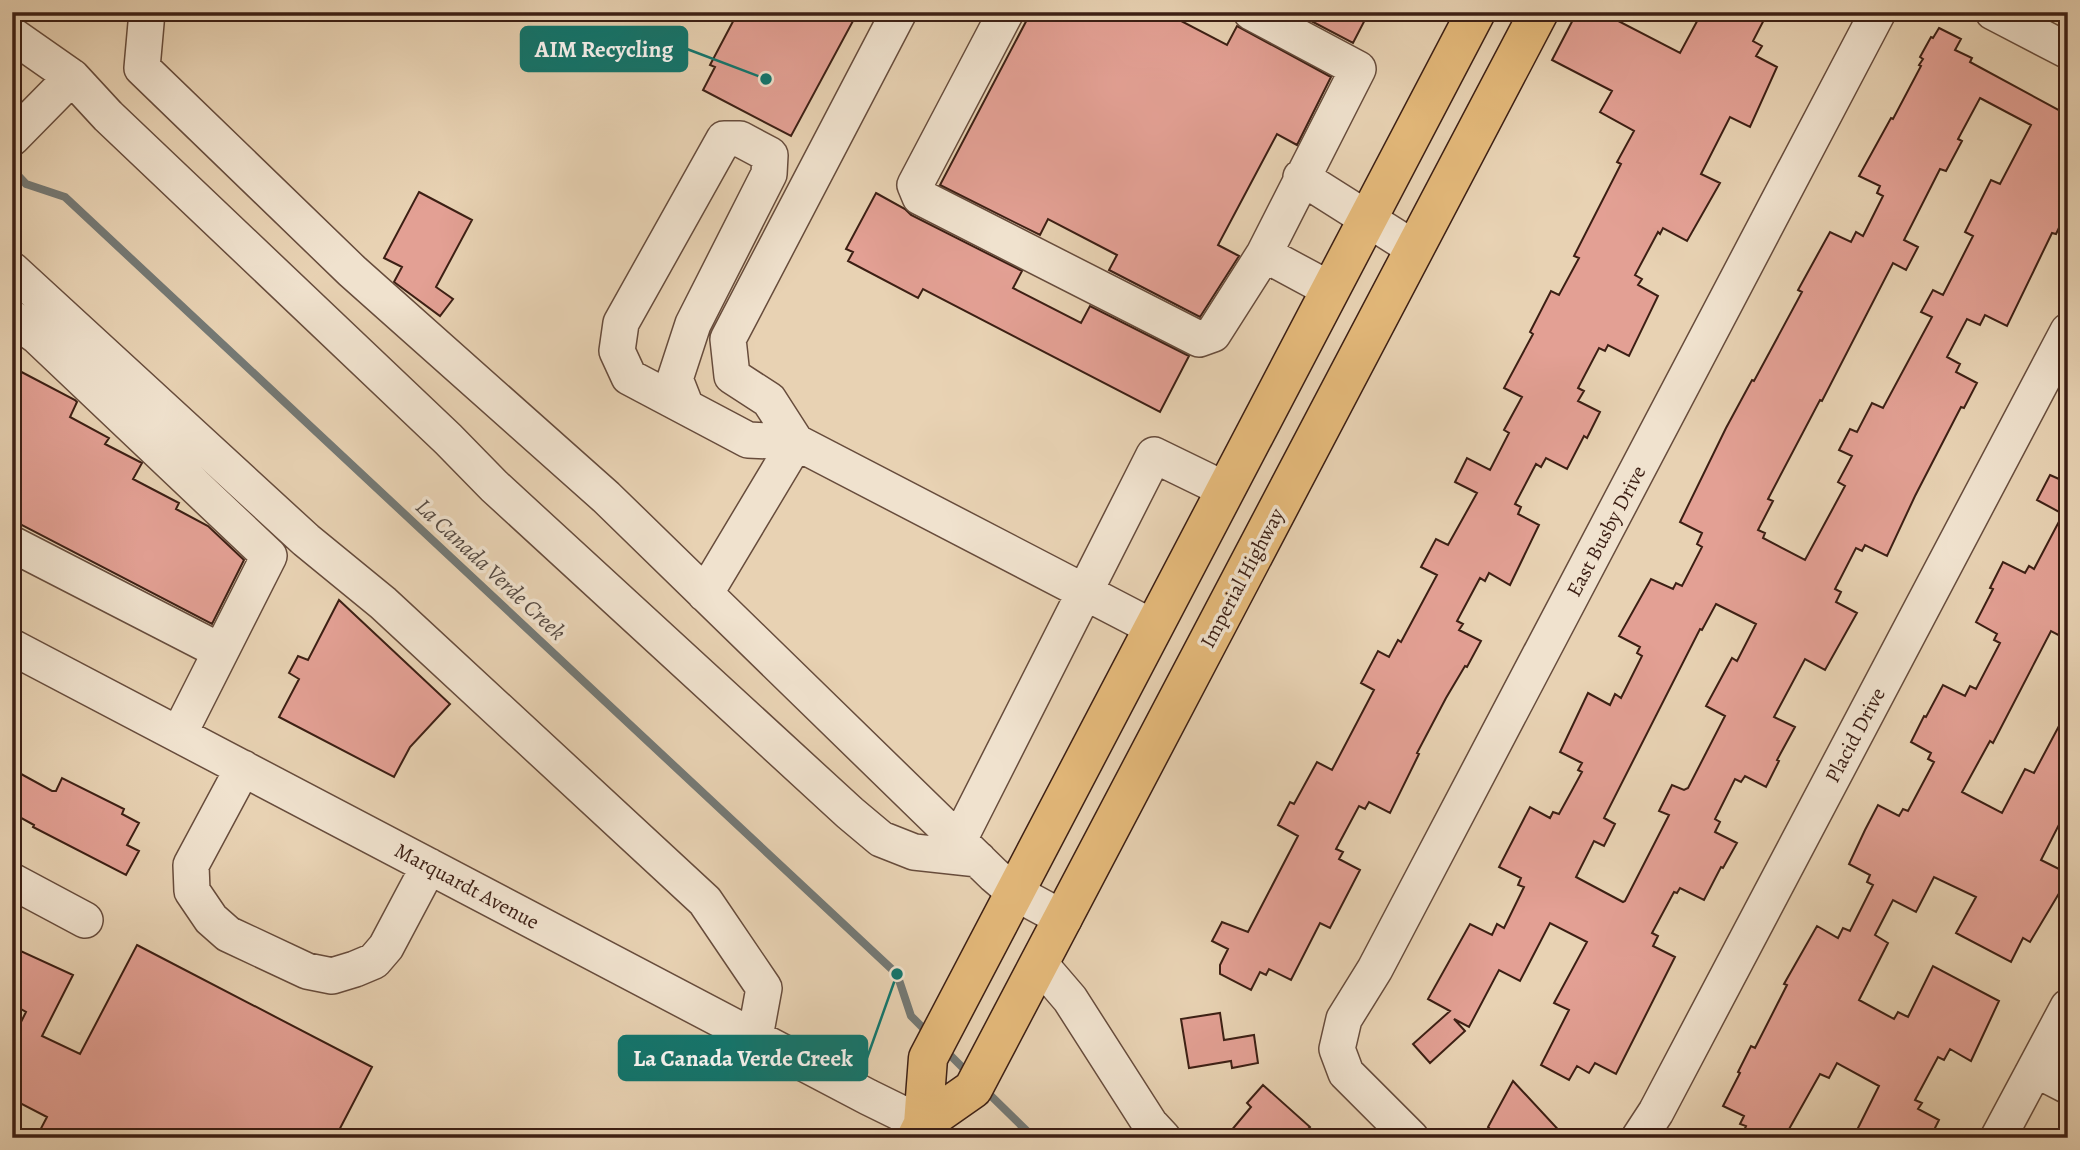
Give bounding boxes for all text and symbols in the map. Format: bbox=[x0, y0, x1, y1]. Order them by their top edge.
callout: AIM Recycling bbox=[521, 27, 687, 71]
text: AIM Recycling bbox=[534, 34, 673, 65]
street label: East Busby Drive bbox=[1560, 461, 1652, 601]
water label: La Canada Verde Creek bbox=[409, 491, 573, 647]
street label: Imperial Highway bbox=[1193, 503, 1291, 653]
street label: Placid Drive bbox=[1818, 683, 1892, 787]
street label: Marquardt Avenue bbox=[390, 836, 544, 936]
callout: La Canada Verde Creek bbox=[619, 1036, 867, 1080]
text: La Canada Verde Creek bbox=[633, 1043, 853, 1074]

